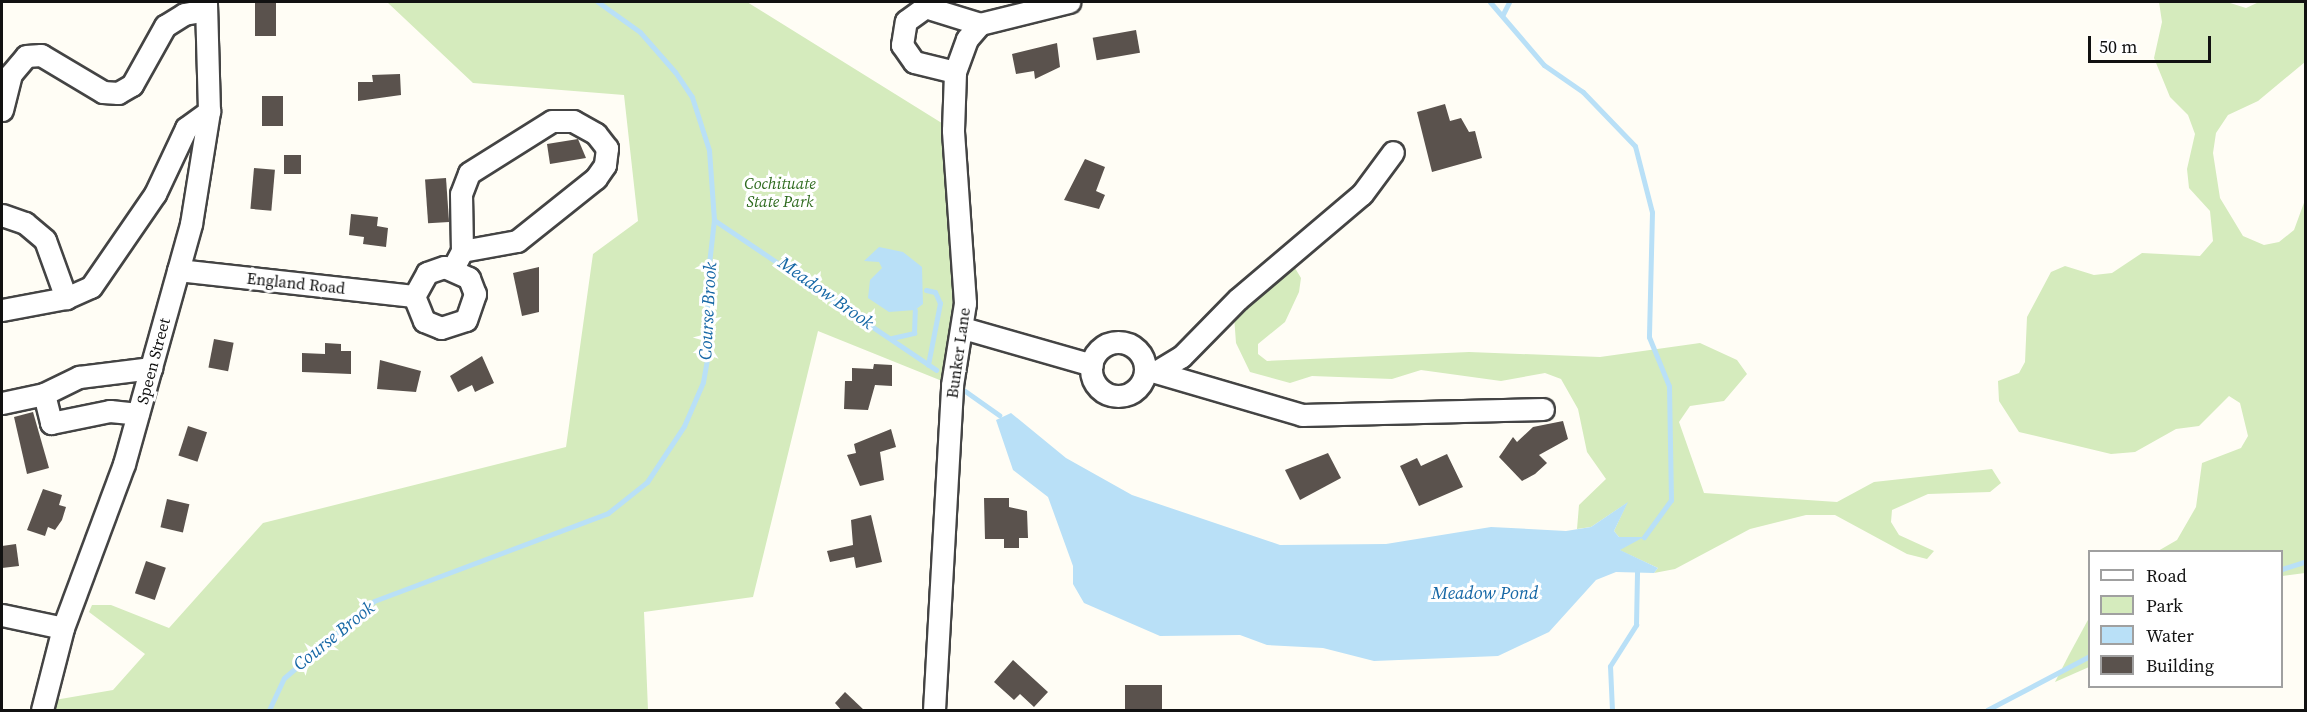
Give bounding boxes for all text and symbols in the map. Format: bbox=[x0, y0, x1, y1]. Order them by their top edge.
scale bar bbox=[2091, 24, 2214, 62]
text: 50 m bbox=[2099, 34, 2137, 59]
park label: Cochituate State Park bbox=[744, 173, 816, 211]
water label: Meadow Brook bbox=[774, 252, 878, 334]
water label: Course Brook bbox=[695, 262, 721, 360]
street label: England Road bbox=[246, 268, 346, 298]
street label: Bunker Lane bbox=[942, 306, 974, 400]
street label: Speen Street bbox=[132, 316, 174, 406]
legend bbox=[2088, 550, 2283, 688]
text: Road bbox=[2146, 563, 2187, 588]
water label: Meadow Pond bbox=[1432, 582, 1538, 604]
text: Park bbox=[2146, 593, 2183, 618]
water label: Course Brook bbox=[289, 597, 379, 675]
text: Water bbox=[2146, 623, 2194, 648]
text: Building bbox=[2146, 653, 2214, 678]

